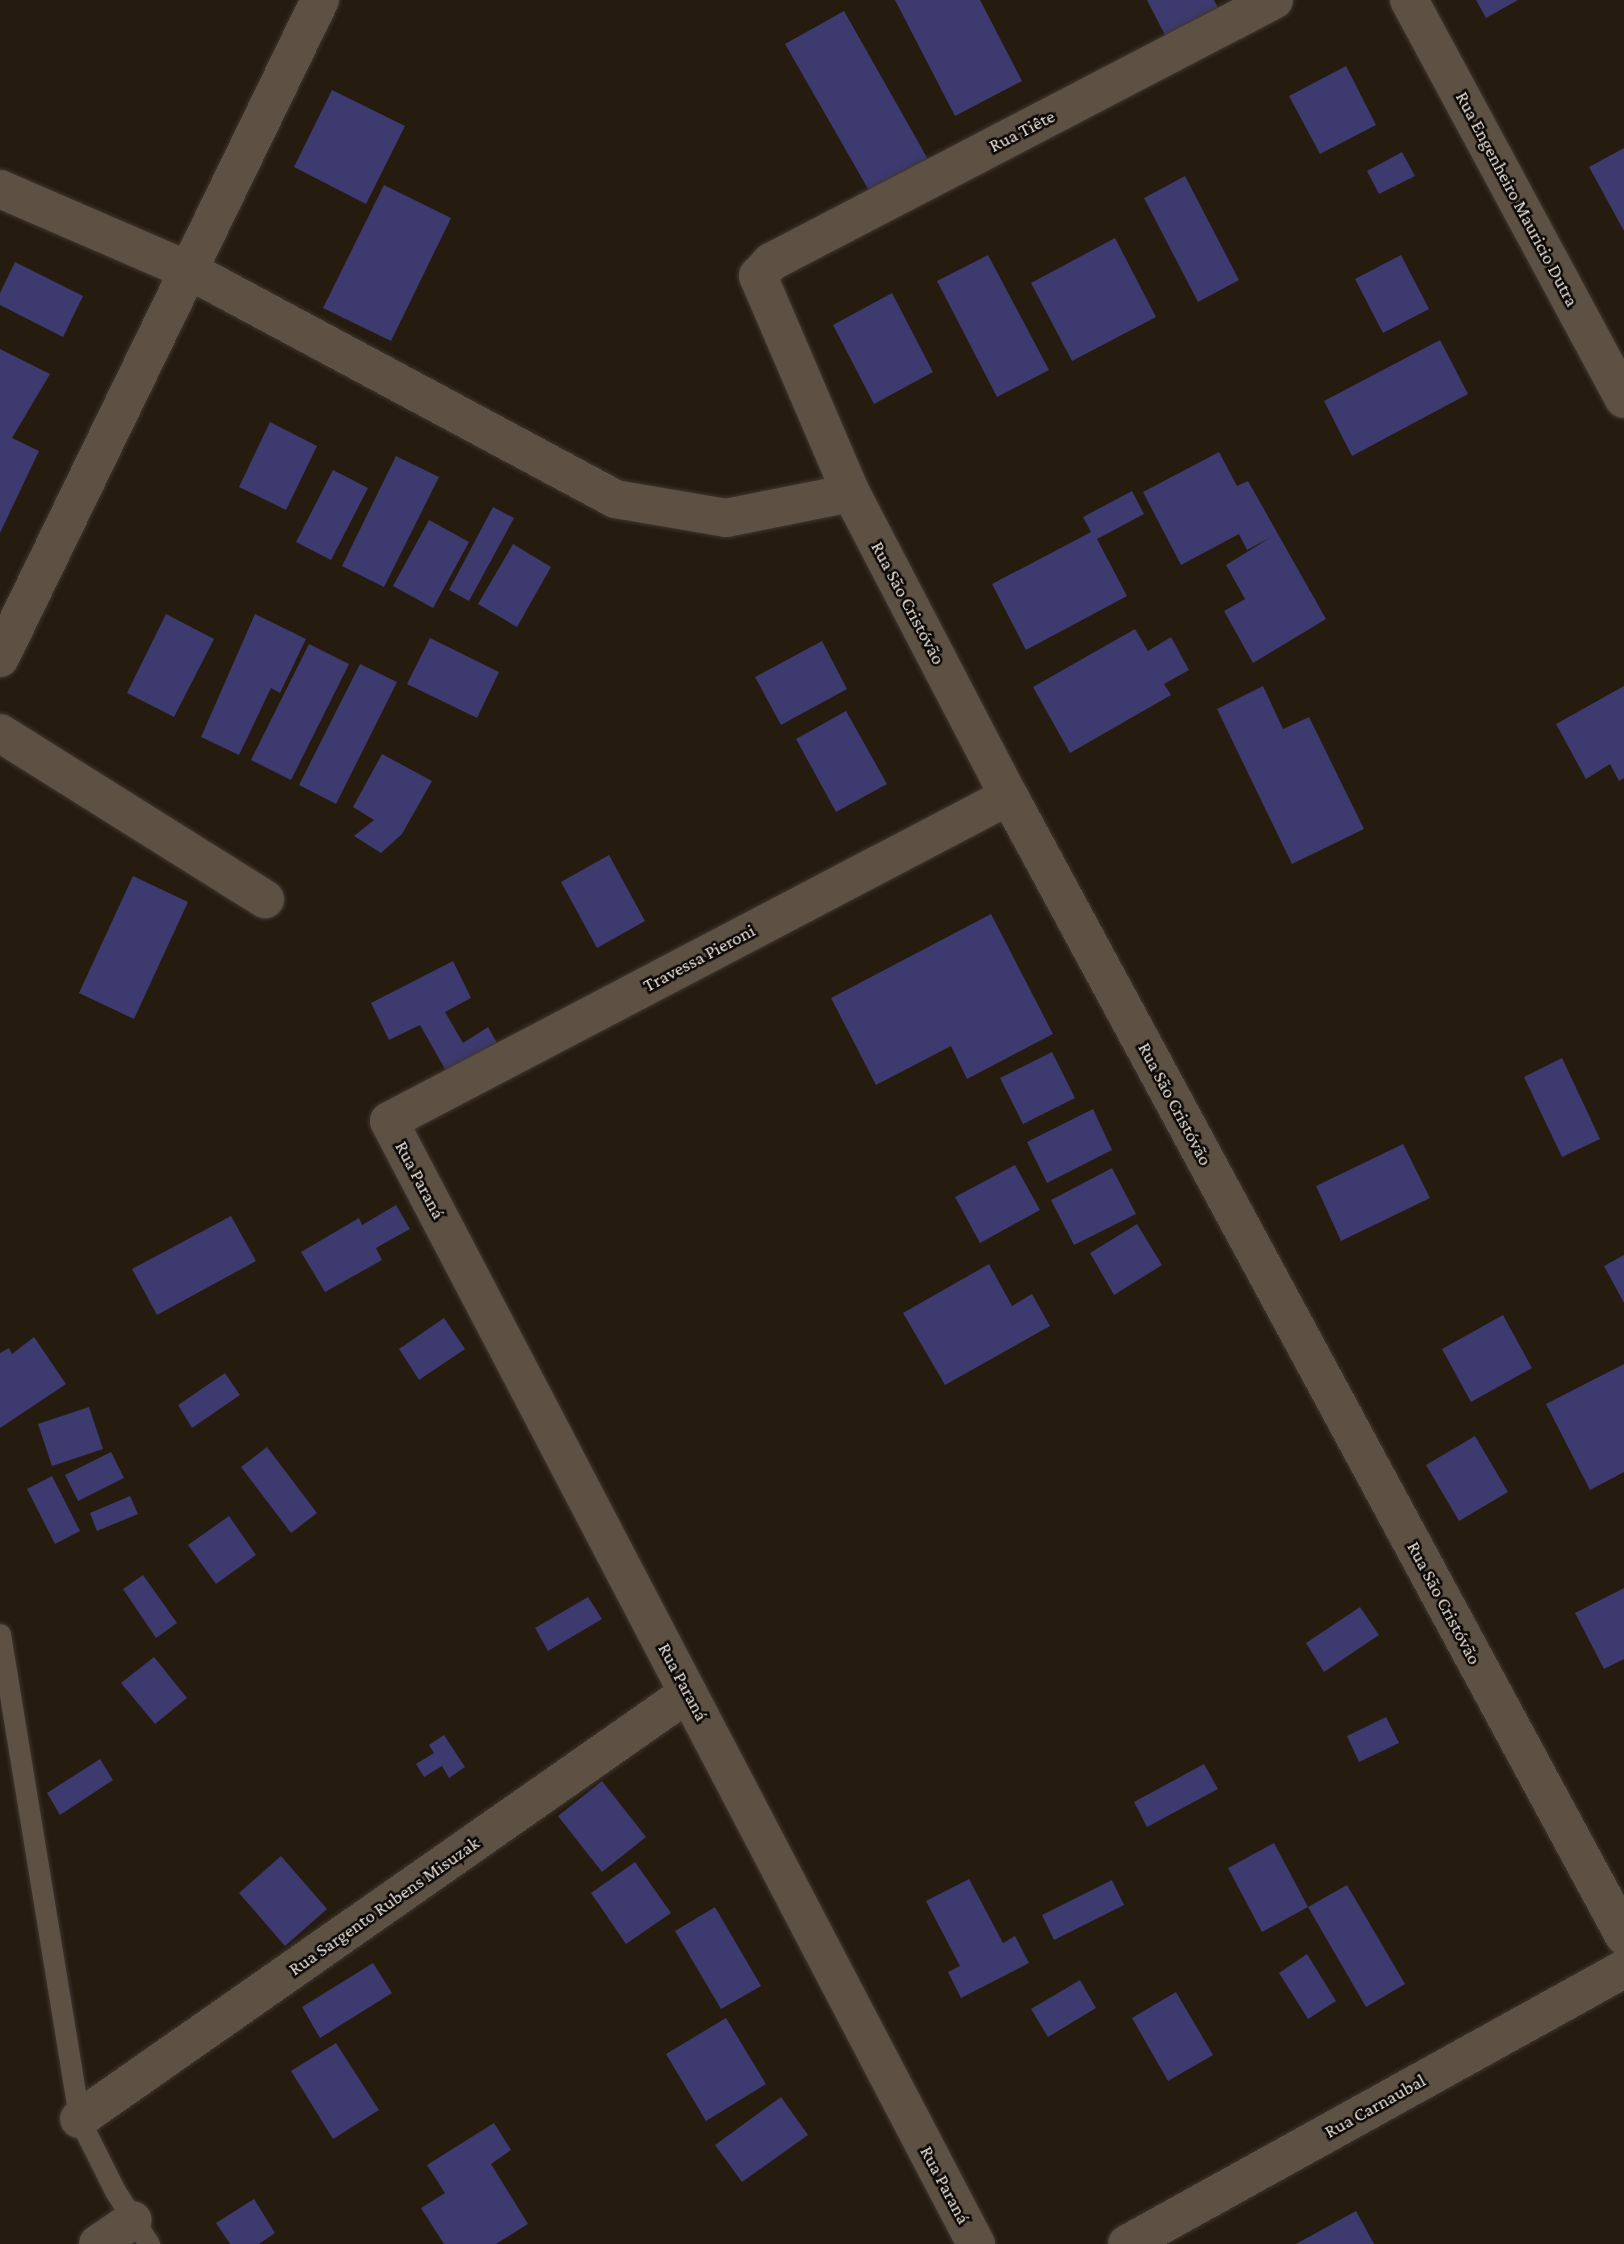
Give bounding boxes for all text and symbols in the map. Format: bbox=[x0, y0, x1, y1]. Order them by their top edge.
street label: Rua Engenheiro Mauricio Dutra bbox=[1451, 88, 1583, 310]
street label: Rua Tiête bbox=[985, 105, 1059, 157]
street label: Rua São Cristóvão bbox=[866, 538, 950, 668]
street label: Travessa Pieroni bbox=[639, 919, 759, 997]
street label: Rua São Cristóvão bbox=[1133, 1039, 1217, 1169]
street label: Rua Paraná bbox=[390, 1137, 450, 1223]
street label: Rua São Cristóvão bbox=[1402, 1538, 1486, 1668]
street label: Rua Paraná bbox=[653, 1639, 713, 1725]
street label: Rua Sargento Rubens Misuzak bbox=[284, 1831, 484, 1981]
street label: Rua Carnaubal bbox=[1320, 2069, 1430, 2143]
street label: Rua Paraná bbox=[915, 2142, 975, 2228]

